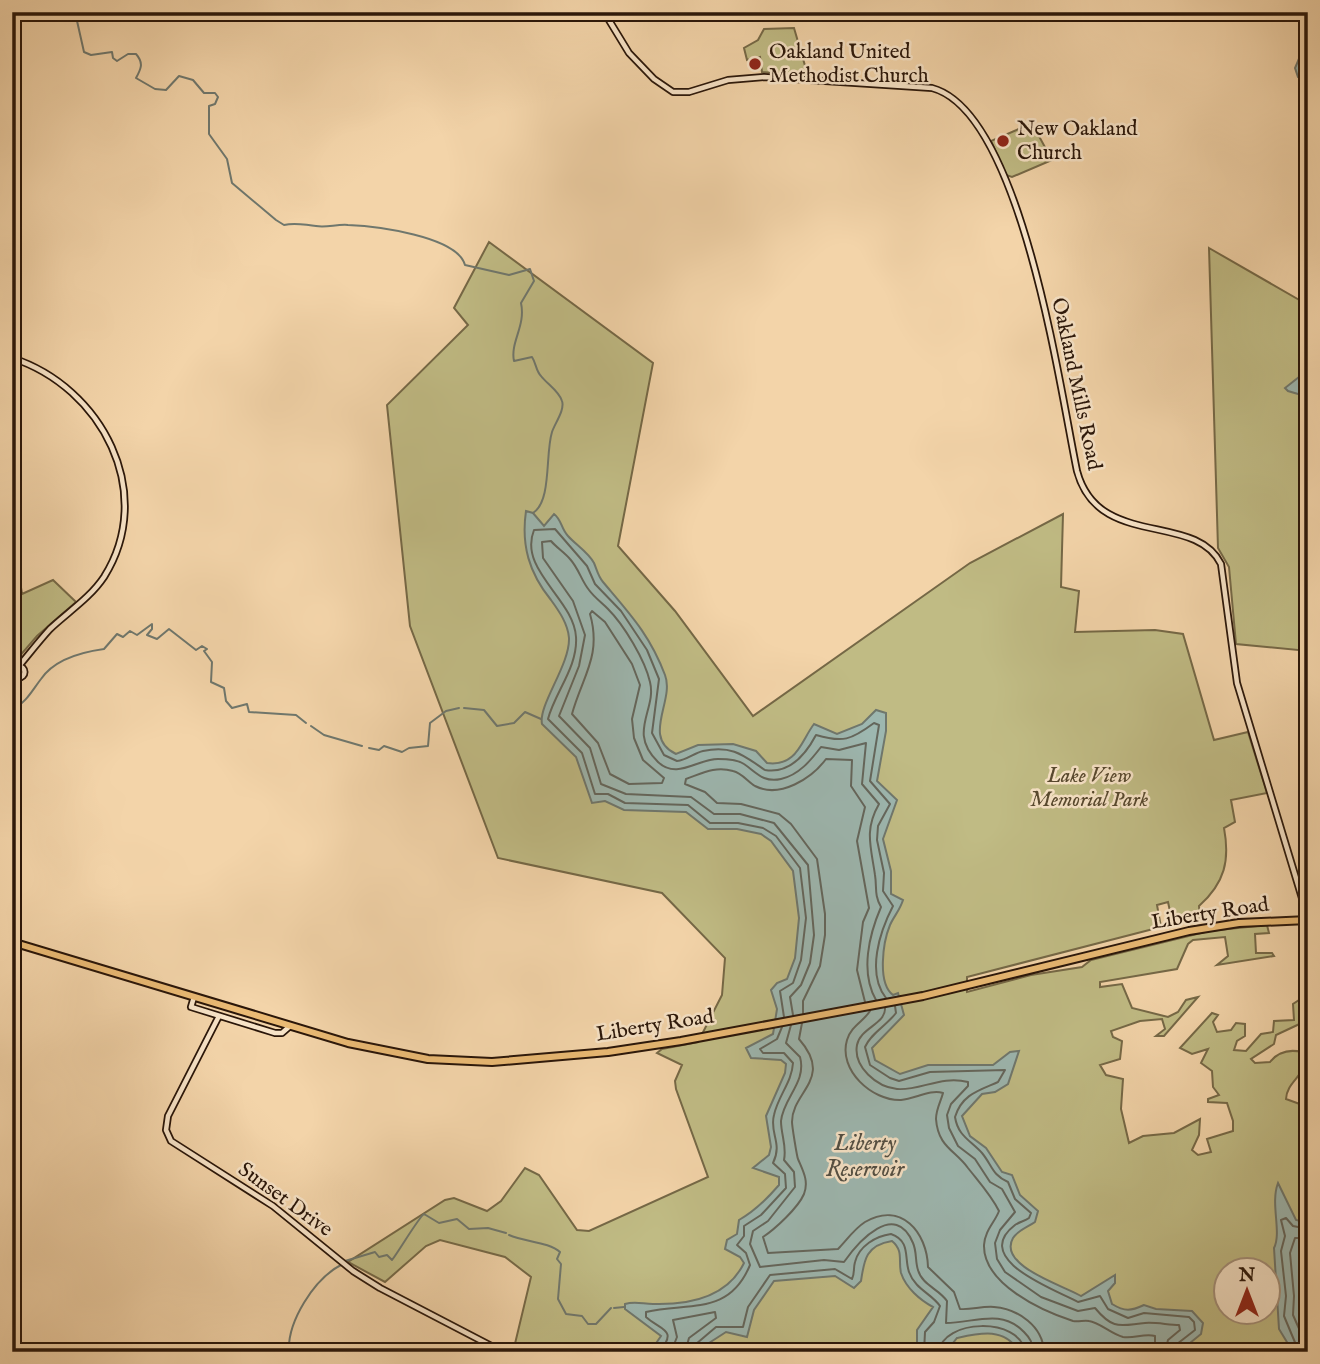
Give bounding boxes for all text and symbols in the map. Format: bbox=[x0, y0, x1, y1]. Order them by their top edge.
place label: Oakland United Methodist Church bbox=[769, 39, 929, 90]
marker: Oakland United Methodist Church bbox=[747, 56, 763, 72]
place label: New Oakland Church bbox=[1017, 116, 1138, 167]
marker: New Oakland Church bbox=[995, 133, 1011, 149]
street label: Oakland Mills Road bbox=[1045, 295, 1108, 474]
park label: Lake View Memorial Park bbox=[1030, 763, 1149, 814]
street label: Liberty Road bbox=[1149, 891, 1271, 937]
street label: Liberty Road bbox=[594, 1003, 716, 1049]
water label: Liberty Reservoir bbox=[826, 1129, 905, 1184]
street label: Sunset Drive bbox=[232, 1157, 338, 1244]
north arrow bbox=[1212, 1256, 1282, 1326]
text: N bbox=[1238, 1264, 1256, 1288]

